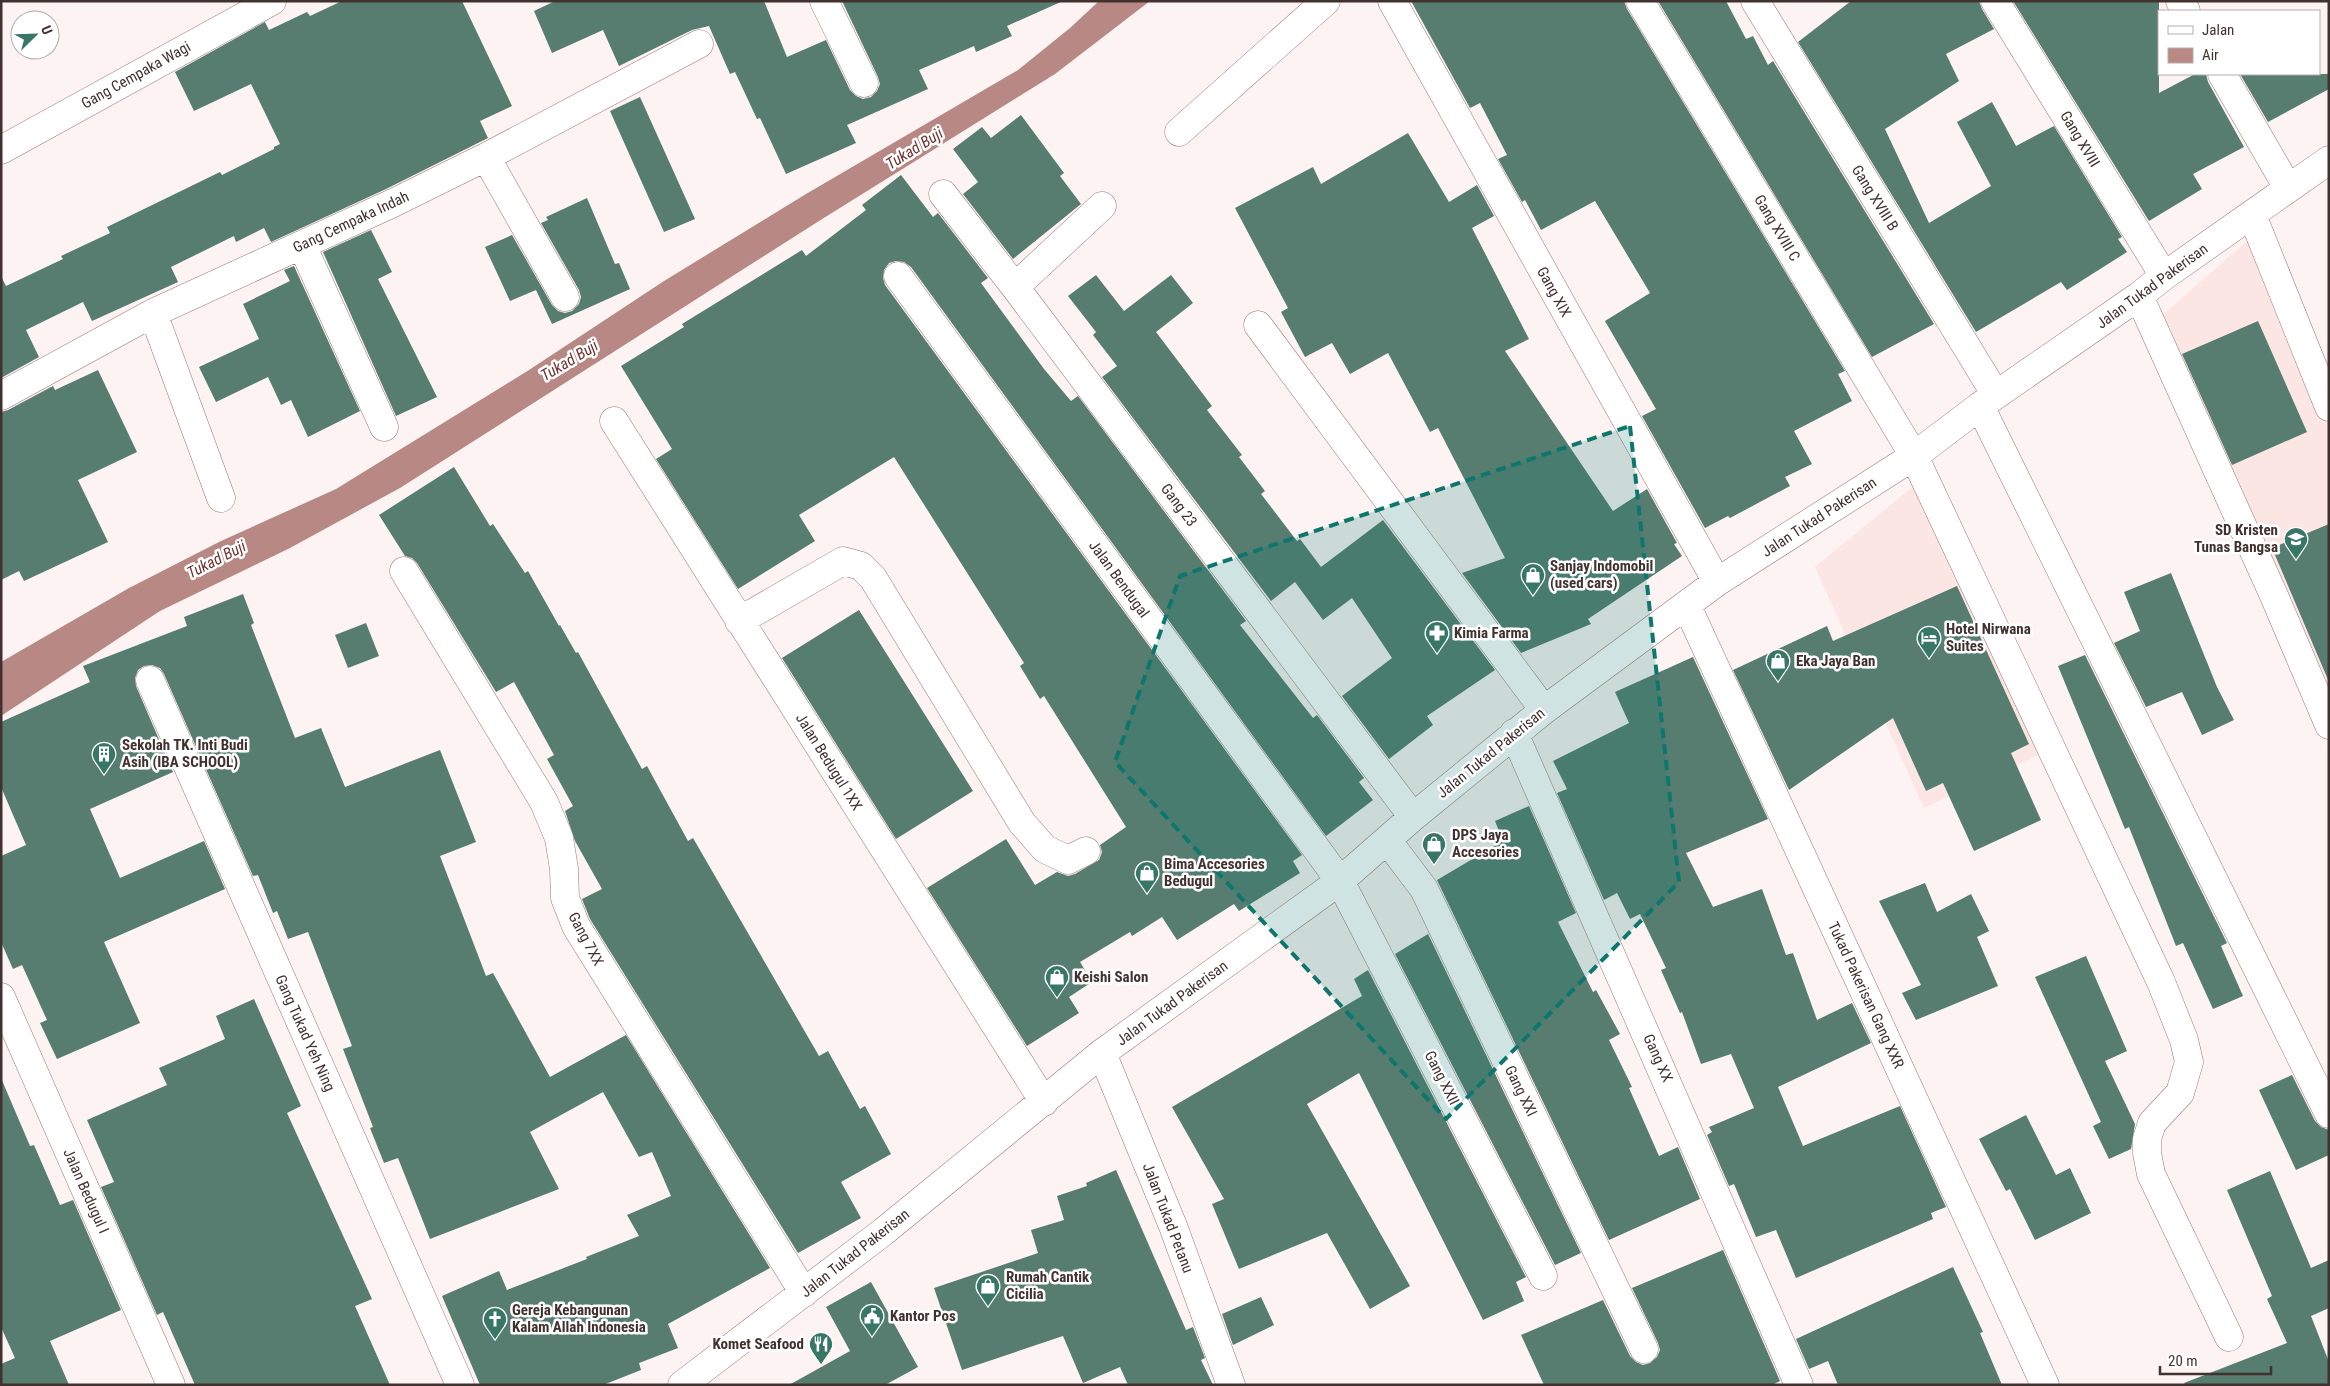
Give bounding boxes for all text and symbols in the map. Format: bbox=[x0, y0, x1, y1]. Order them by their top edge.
north arrow bbox=[10, 10, 60, 60]
legend bbox=[2158, 10, 2320, 75]
text: Jalan bbox=[2202, 21, 2234, 39]
text: U bbox=[38, 23, 56, 37]
street label: Gang Cempaka Wagi bbox=[78, 38, 194, 112]
text: Air bbox=[2202, 46, 2219, 64]
street label: Gang XVIII bbox=[2056, 108, 2104, 170]
water label: Tukad Buji bbox=[882, 123, 947, 173]
street label: Gang XVIII B bbox=[1848, 162, 1902, 234]
street label: Gang Cempaka Indah bbox=[290, 187, 412, 257]
street label: Gang XVIII C bbox=[1750, 192, 1804, 264]
street label: Jalan Tukad Pakerisan bbox=[2093, 240, 2211, 332]
street label: Gang XIX bbox=[1533, 264, 1575, 320]
water label: Tukad Buji bbox=[537, 336, 602, 385]
street label: Jalan Tukad Pakerisan bbox=[1758, 473, 1880, 561]
street label: Gang 23 bbox=[1157, 480, 1201, 530]
place label: SD Kristen Tunas Bangsa bbox=[2194, 521, 2278, 556]
school or university icon: SD Kristen Tunas Bangsa bbox=[2283, 526, 2309, 560]
water label: Tukad Buji bbox=[184, 536, 249, 582]
street label: Jalan Bendugal bbox=[1085, 537, 1153, 621]
place label: Sanjay Indomobil (used cars) bbox=[1550, 557, 1653, 592]
shop icon: Sanjay Indomobil (used cars) bbox=[1520, 562, 1546, 596]
pharmacy icon: Kimia Farma bbox=[1424, 620, 1450, 654]
place label: Hotel Nirwana Suites bbox=[1946, 620, 2031, 655]
place label: Kimia Farma bbox=[1454, 624, 1529, 642]
hotel icon: Hotel Nirwana Suites bbox=[1916, 625, 1942, 659]
shop icon: Eka Jaya Ban bbox=[1765, 648, 1791, 682]
place label: Eka Jaya Ban bbox=[1796, 652, 1875, 670]
street label: Jalan Tukad Pakerisan bbox=[1434, 704, 1548, 802]
street label: Jalan Bedugul 1XX bbox=[792, 710, 866, 814]
place label: Sekolah TK. Inti Budi Asih (IBA SCHOOL) bbox=[122, 736, 248, 771]
building icon: Sekolah TK. Inti Budi Asih (IBA SCHOOL) bbox=[91, 741, 117, 775]
place label: DPS Jaya Accesories bbox=[1452, 826, 1519, 861]
shop icon: DPS Jaya Accesories bbox=[1421, 831, 1447, 865]
place label: Bima Accesories Bedugul bbox=[1164, 855, 1265, 890]
shop icon: Bima Accesories Bedugul bbox=[1134, 860, 1160, 894]
street label: Gang 7XX bbox=[564, 909, 608, 969]
street label: Tukad Pakerisan Gang XXR bbox=[1824, 919, 1908, 1071]
street label: Jalan Tukad Pakerisan bbox=[1113, 957, 1231, 1049]
shop icon: Keishi Salon bbox=[1044, 964, 1070, 998]
place label: Keishi Salon bbox=[1074, 968, 1148, 986]
street label: Gang Tukad Yeh Ning bbox=[271, 972, 339, 1094]
street label: Gang XX bbox=[1639, 1031, 1677, 1085]
street label: Gang XXII bbox=[1421, 1048, 1463, 1108]
street label: Gang XXI bbox=[1501, 1063, 1541, 1119]
street label: Jalan Bedugul I bbox=[59, 1146, 113, 1236]
street label: Jalan Tukad Petanu bbox=[1139, 1161, 1197, 1275]
street label: Jalan Tukad Pakerisan bbox=[797, 1205, 913, 1301]
place label: Rumah Cantik Cicilia bbox=[1006, 1268, 1090, 1303]
shop icon: Rumah Cantik Cicilia bbox=[975, 1273, 1001, 1307]
place label: Gereja Kebangunan Kalam Allah Indonesia bbox=[512, 1301, 646, 1336]
public building icon: Kantor Pos bbox=[859, 1303, 885, 1337]
church icon: Gereja Kebangunan Kalam Allah Indonesia bbox=[482, 1306, 508, 1340]
place label: Kantor Pos bbox=[890, 1307, 956, 1325]
restaurant icon: Komet Seafood bbox=[808, 1331, 834, 1365]
place label: Komet Seafood bbox=[712, 1335, 804, 1353]
scale bar bbox=[2160, 1344, 2271, 1376]
text: 20 m bbox=[2168, 1352, 2198, 1370]

